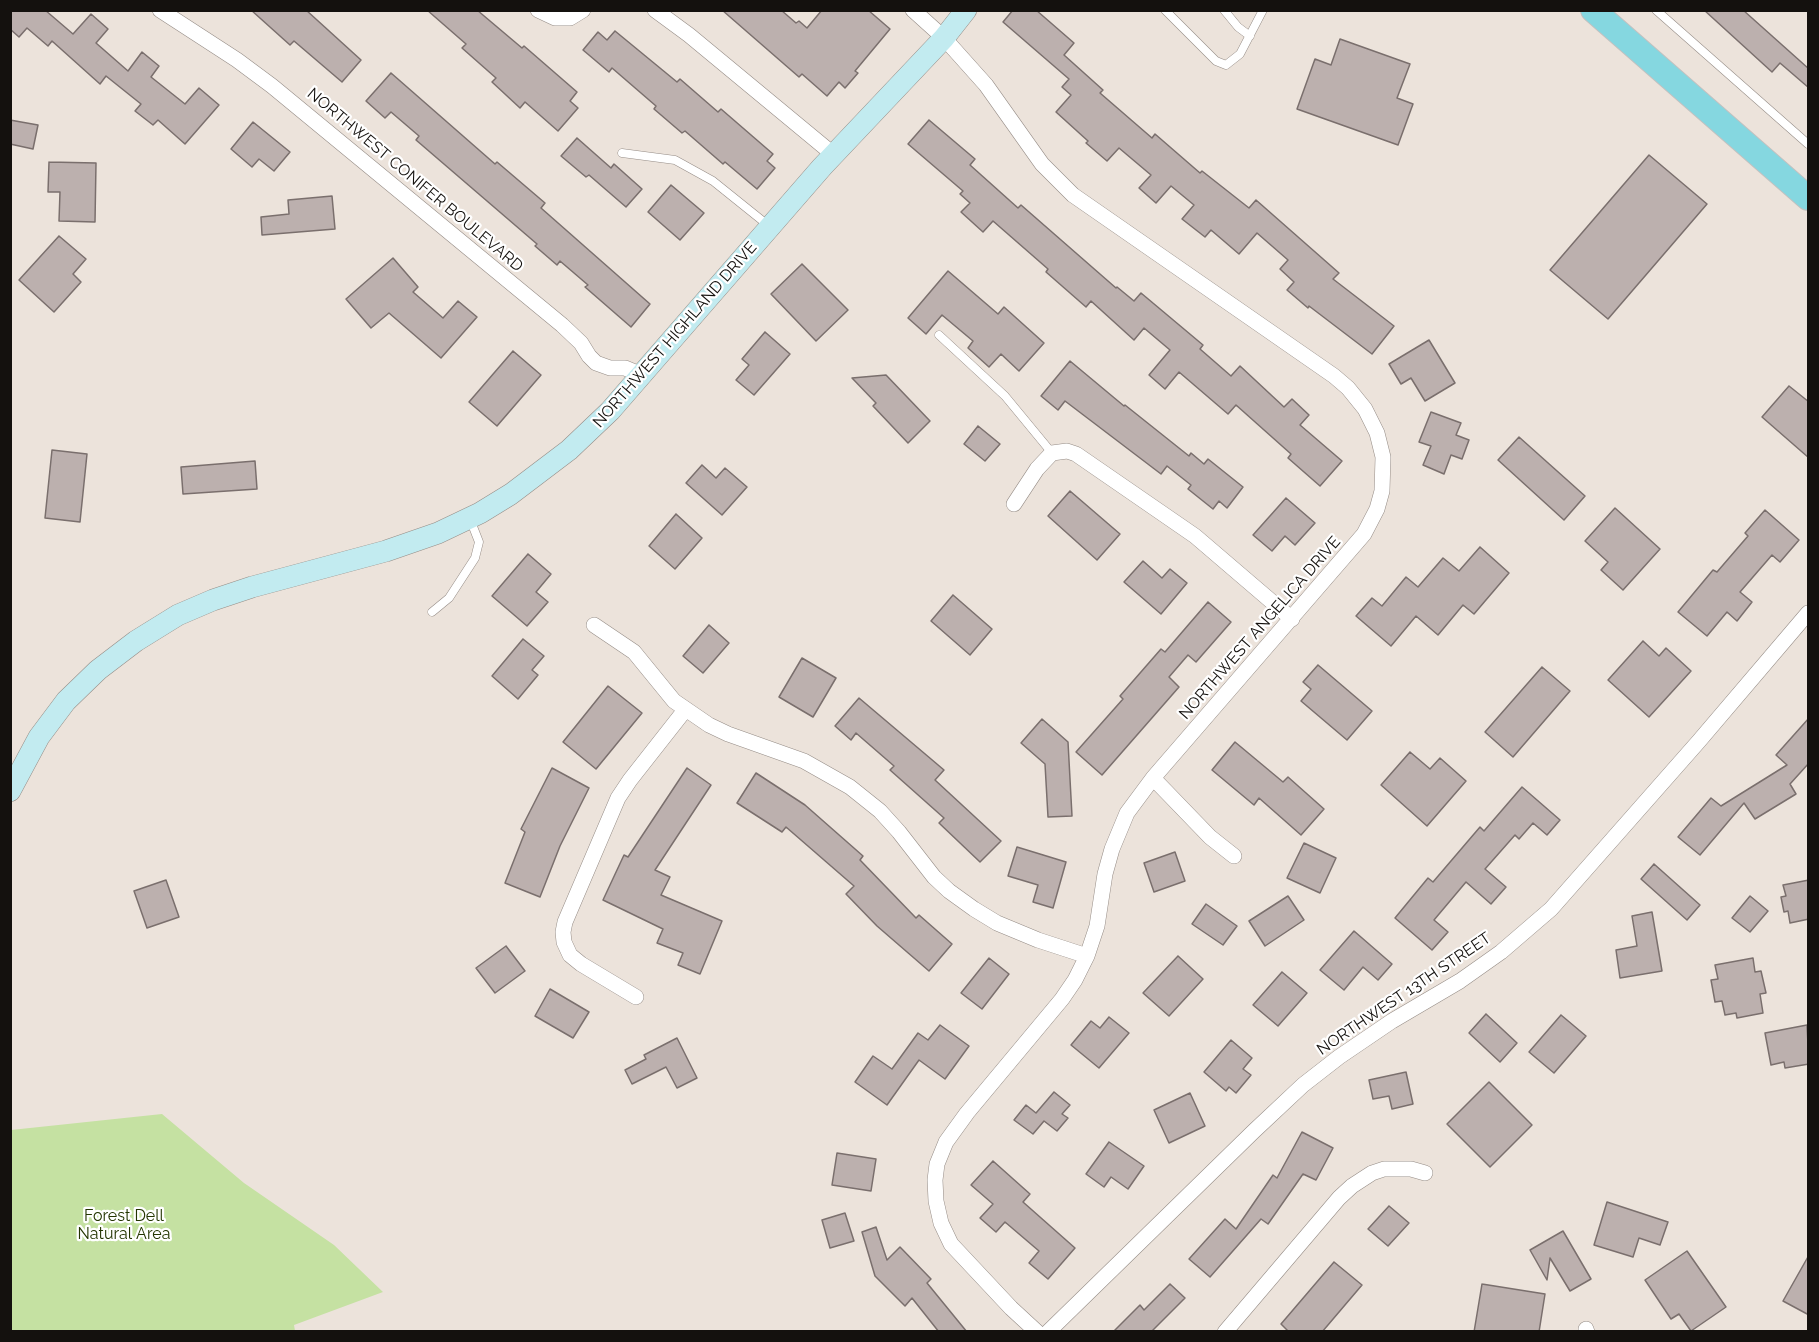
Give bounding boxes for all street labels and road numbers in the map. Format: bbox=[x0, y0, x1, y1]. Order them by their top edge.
street label: NORTHWEST CONIFER BOULEVARD bbox=[303, 84, 527, 276]
street label: NORTHWEST HIGHLAND DRIVE bbox=[589, 238, 761, 432]
street label: NORTHWEST ANGELICA DRIVE bbox=[1175, 533, 1345, 723]
street label: NORTHWEST 13TH STREET bbox=[1314, 929, 1494, 1059]

